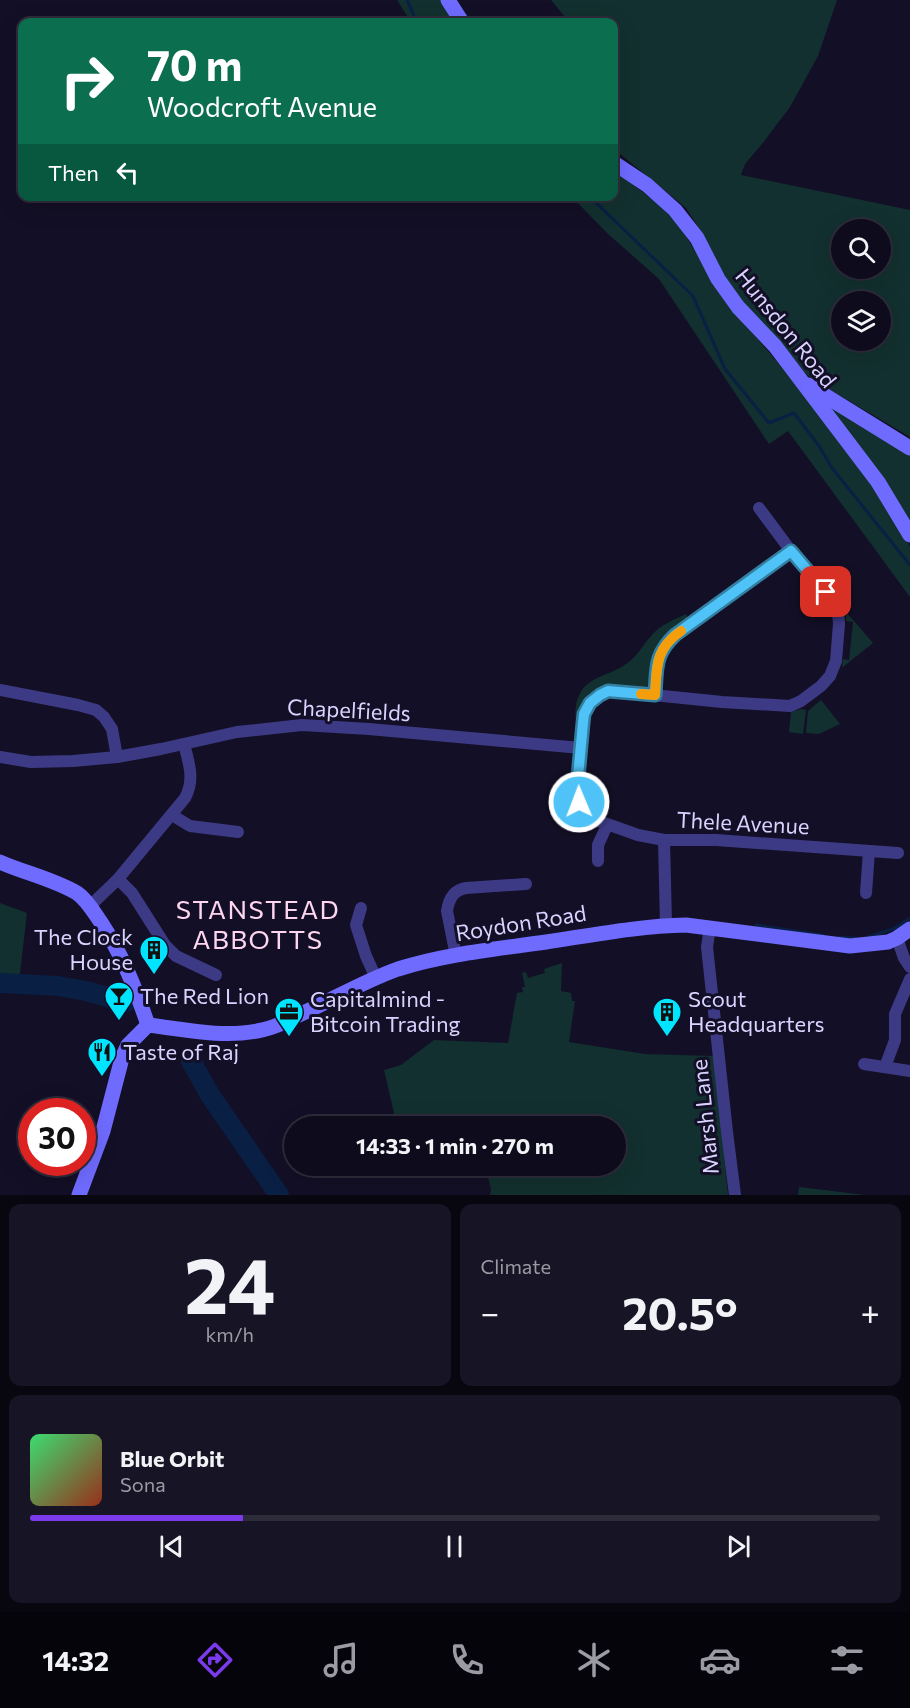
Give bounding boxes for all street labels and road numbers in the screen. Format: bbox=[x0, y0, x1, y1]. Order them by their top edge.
street label: Hunsdon Road bbox=[730, 263, 843, 393]
street label: Chapelfields bbox=[287, 693, 411, 726]
street label: Thele Avenue bbox=[676, 806, 810, 839]
street label: Roydon Road bbox=[454, 899, 588, 946]
street label: Marsh Lane bbox=[685, 1058, 724, 1176]

